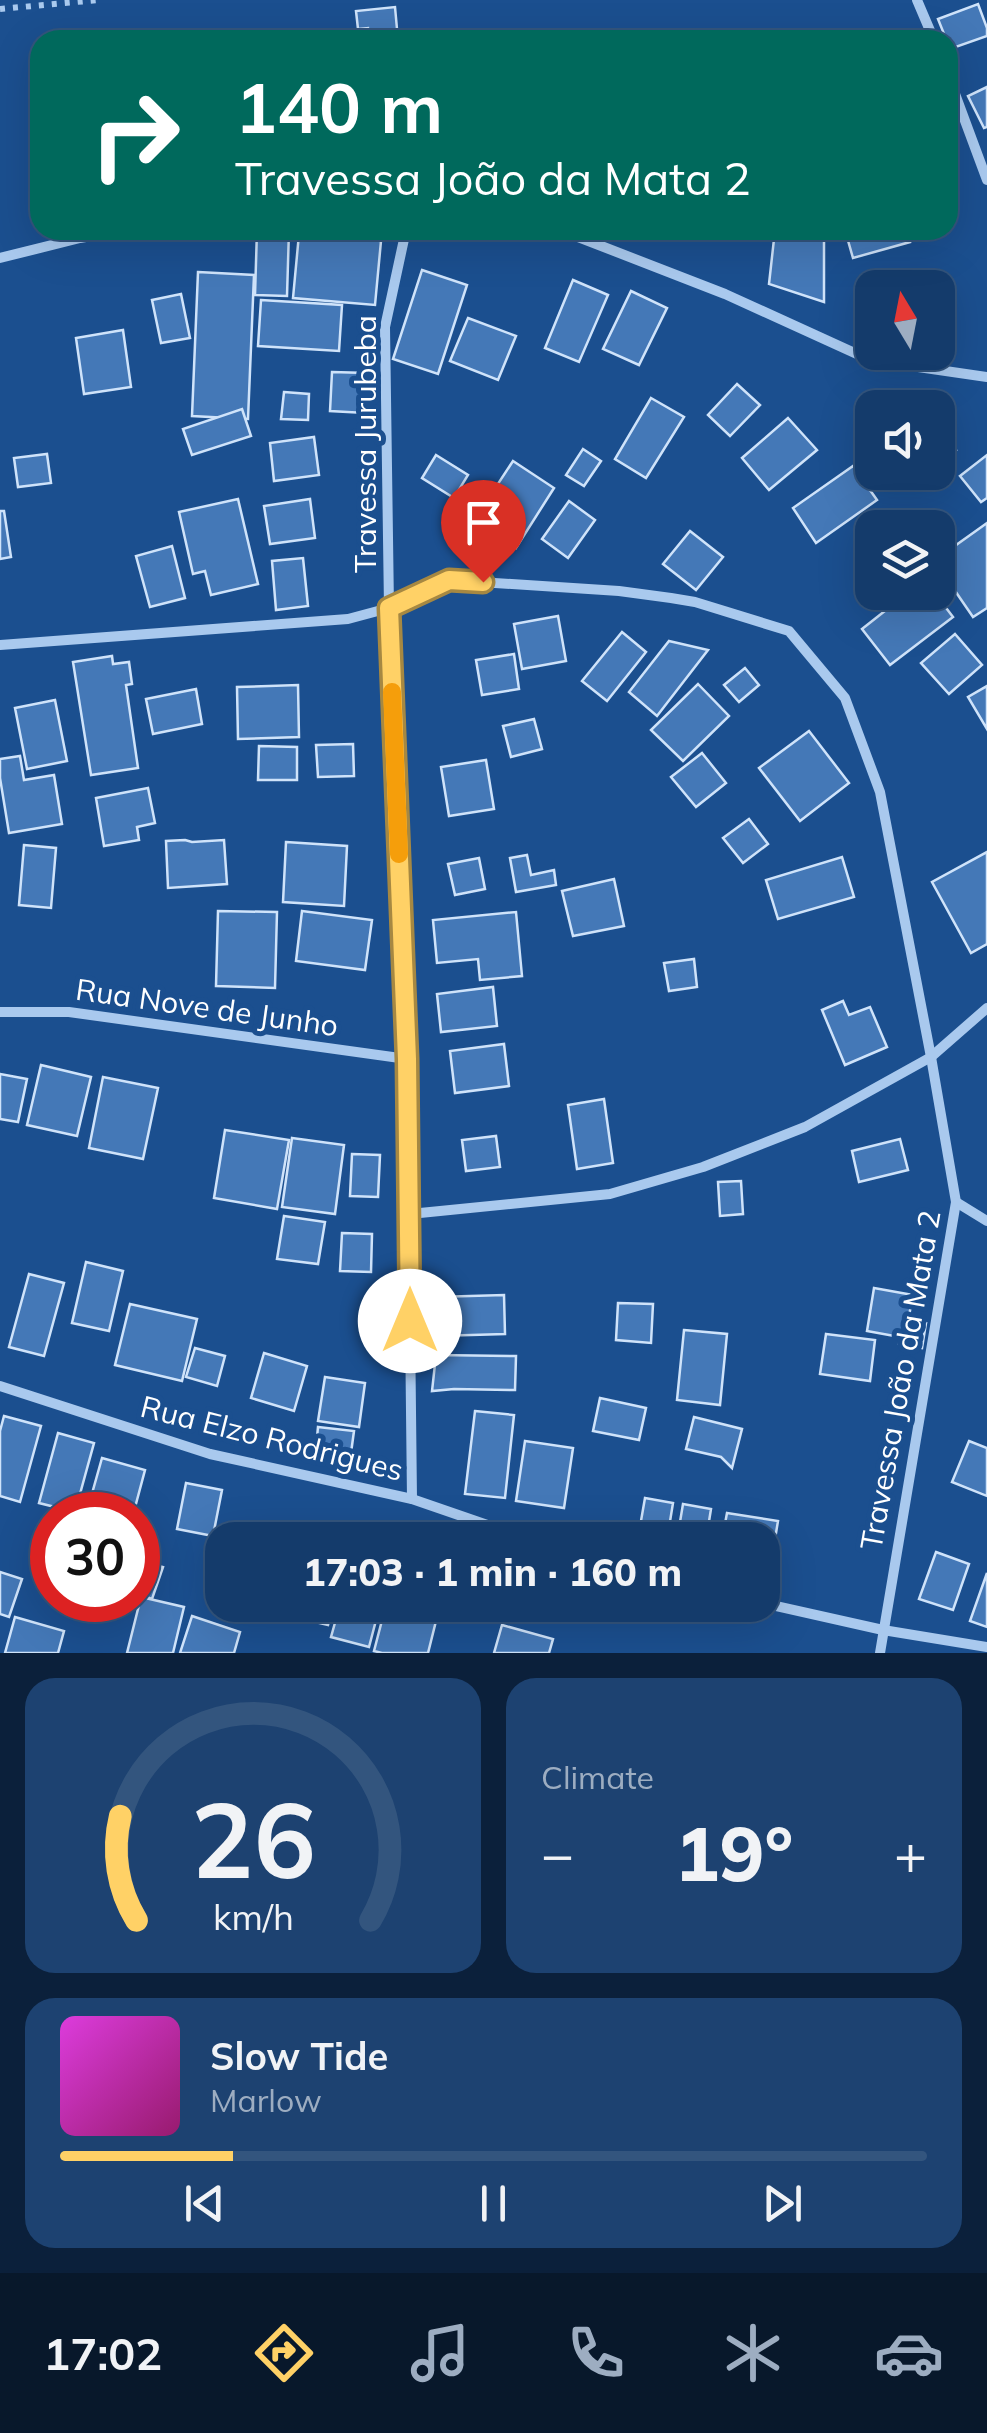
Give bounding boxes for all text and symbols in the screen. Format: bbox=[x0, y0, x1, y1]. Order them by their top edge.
text: 140 m bbox=[235, 63, 443, 151]
icon: right bbox=[70, 70, 200, 200]
text: Travessa João da Mata 2 bbox=[235, 150, 751, 206]
north arrow bbox=[855, 270, 955, 370]
map controls bbox=[855, 270, 955, 610]
street label: Travessa Jurubeba bbox=[346, 315, 384, 573]
button: sound bbox=[855, 390, 955, 490]
pin bbox=[441, 480, 526, 583]
icon: arrive bbox=[456, 495, 511, 550]
button: layers bbox=[855, 510, 955, 610]
street label: Rua Nove de Junho bbox=[73, 970, 341, 1044]
street label: Travessa João da Mata 2 bbox=[851, 1207, 949, 1553]
position arrow bbox=[358, 1269, 462, 1373]
street label: Rua Elzo Rodrigues bbox=[137, 1387, 407, 1489]
speed limit sign: 30 bbox=[30, 1492, 160, 1622]
text: 17:03 · 1 min · 160 m bbox=[303, 1548, 682, 1596]
text: Climate bbox=[541, 1757, 654, 1797]
text: 26 bbox=[191, 1773, 315, 1904]
text: 19° bbox=[675, 1806, 793, 1900]
text: − bbox=[541, 1819, 574, 1888]
text: + bbox=[894, 1819, 927, 1888]
text: km/h bbox=[213, 1894, 293, 1939]
text: Slow Tide bbox=[210, 2032, 388, 2080]
text: Marlow bbox=[210, 2080, 322, 2120]
icon: previous bbox=[177, 2176, 232, 2231]
icon: pause bbox=[466, 2176, 521, 2231]
icon: next bbox=[755, 2176, 810, 2231]
icon: directions bbox=[249, 2318, 319, 2388]
icon: music bbox=[405, 2318, 475, 2388]
icon: phone bbox=[561, 2318, 631, 2388]
icon: climate bbox=[718, 2318, 788, 2388]
icon: car bbox=[874, 2318, 944, 2388]
text: 17:02 bbox=[43, 2325, 162, 2381]

